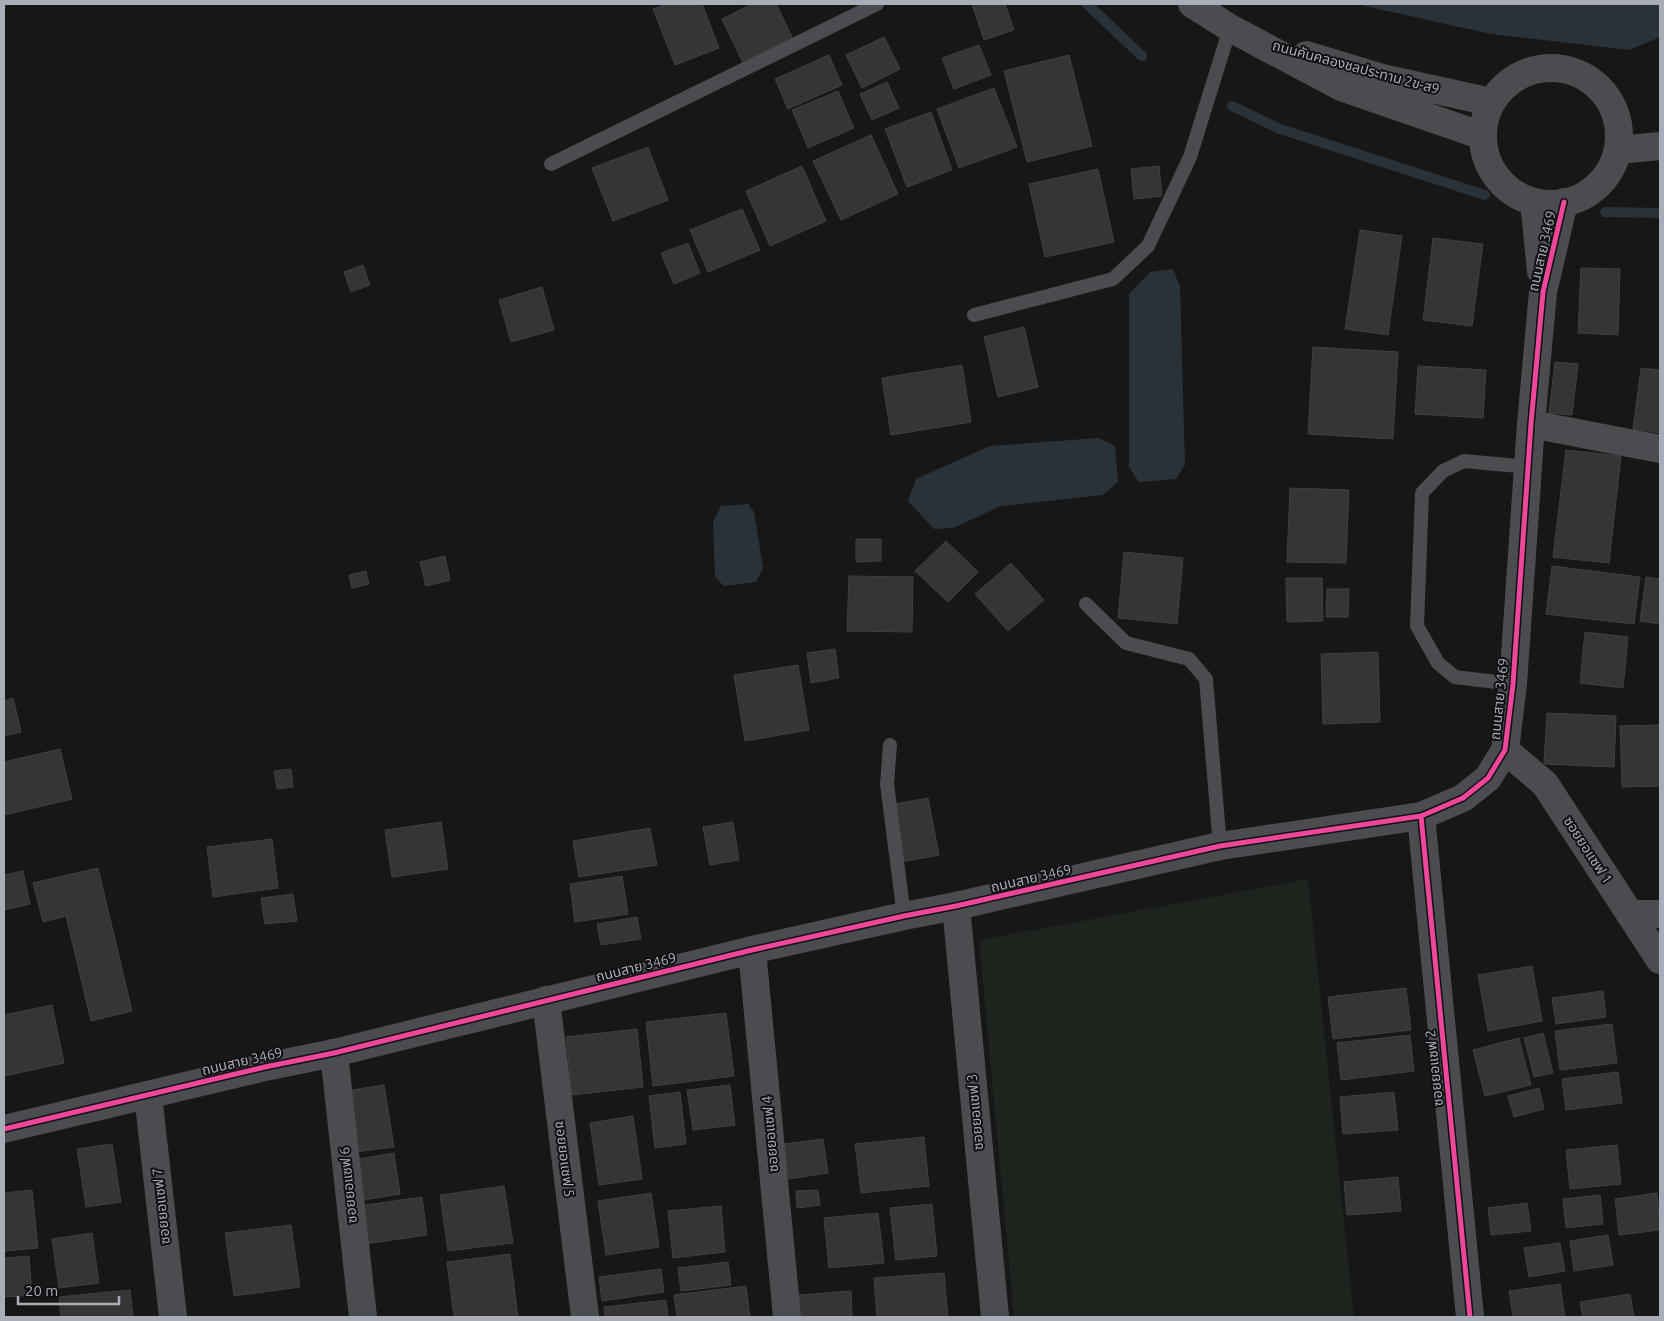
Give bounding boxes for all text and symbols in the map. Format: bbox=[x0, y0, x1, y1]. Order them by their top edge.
street label: ถนนคันคลองชลประทาน 2ข-ส9 bbox=[1271, 37, 1441, 97]
street label: ถนนสาย 3469 bbox=[1525, 209, 1559, 293]
street label: ถนนสาย 3469 bbox=[1487, 657, 1511, 741]
street label: ซอยยอแซฟ 1 bbox=[1560, 813, 1616, 887]
street label: ถนนสาย 3469 bbox=[989, 861, 1073, 895]
street label: ถนนสาย 3469 bbox=[594, 949, 678, 985]
street label: ซอยยอแซฟ 2 bbox=[1422, 1029, 1446, 1107]
street label: ถนนสาย 3469 bbox=[200, 1044, 284, 1078]
street label: ซอยยอแซฟ 3 bbox=[964, 1073, 986, 1151]
street label: ซอยยอแซฟ 4 bbox=[759, 1095, 781, 1173]
street label: ซอยยอแซฟ 5 bbox=[552, 1120, 578, 1198]
street label: ซอยยอแซฟ 6 bbox=[336, 1146, 360, 1224]
street label: ซอยยอแซฟ 7 bbox=[149, 1167, 173, 1245]
scale bar bbox=[18, 1274, 119, 1306]
text: 20 m bbox=[25, 1282, 58, 1299]

